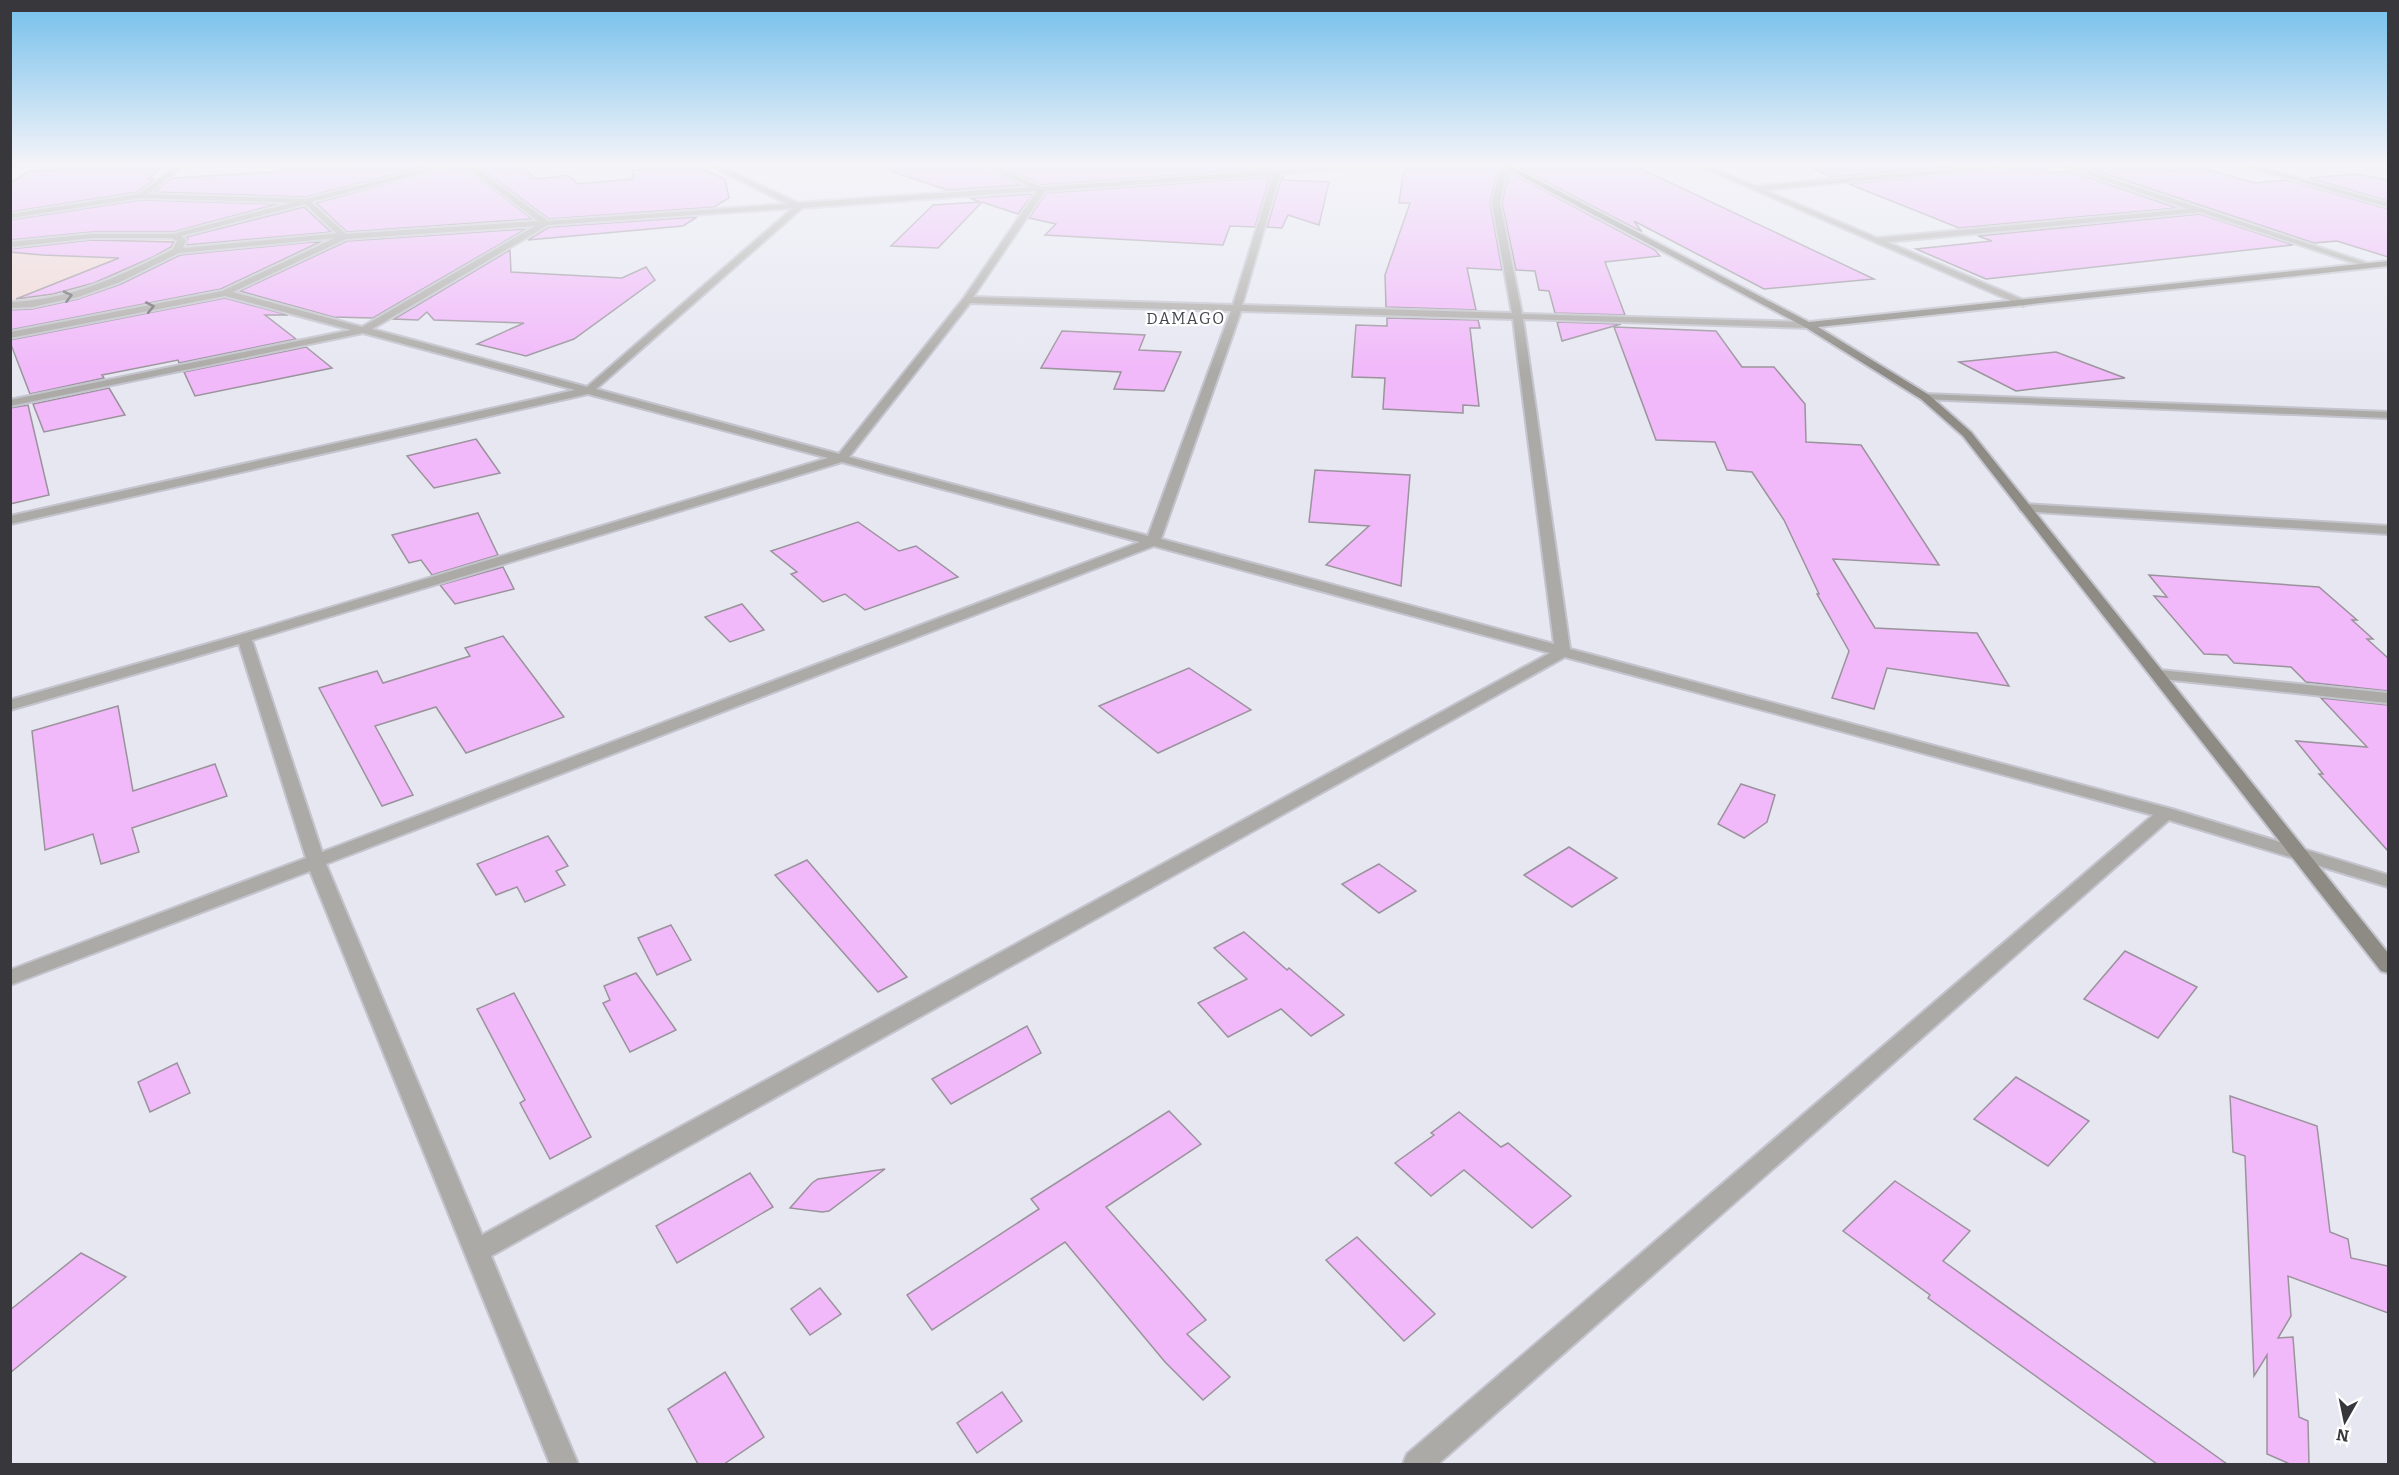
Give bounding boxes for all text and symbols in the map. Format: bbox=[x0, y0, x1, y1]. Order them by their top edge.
one-way arrow bbox=[63, 290, 73, 303]
one-way arrow bbox=[145, 301, 155, 314]
district label: DAMAGO bbox=[1146, 309, 1226, 328]
north arrow bbox=[2315, 1391, 2375, 1451]
text: N bbox=[2335, 1425, 2350, 1446]

